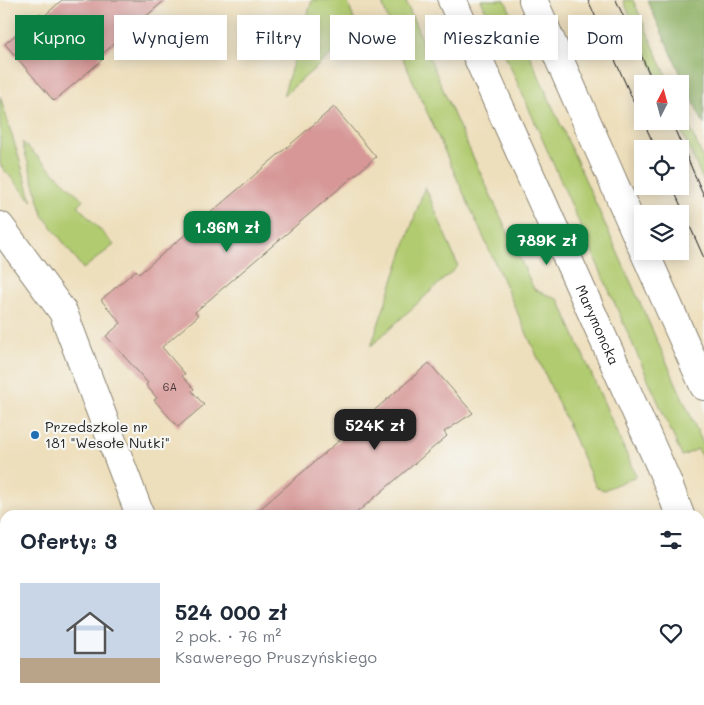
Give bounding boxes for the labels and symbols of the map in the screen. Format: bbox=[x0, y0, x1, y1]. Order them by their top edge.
north arrow bbox=[634, 75, 689, 130]
pin: 1.36M zł bbox=[175, 210, 279, 253]
pin: 789K zł bbox=[501, 224, 593, 266]
street label: Marymoncka bbox=[572, 282, 624, 368]
house number: 6A bbox=[163, 379, 177, 394]
pin: 524K zł bbox=[329, 408, 421, 451]
place label: Przedszkole nr 181 "Wesołe Nutki" bbox=[45, 417, 170, 452]
marker: Przedszkole nr 181 "Wesołe Nutki" bbox=[29, 429, 41, 441]

